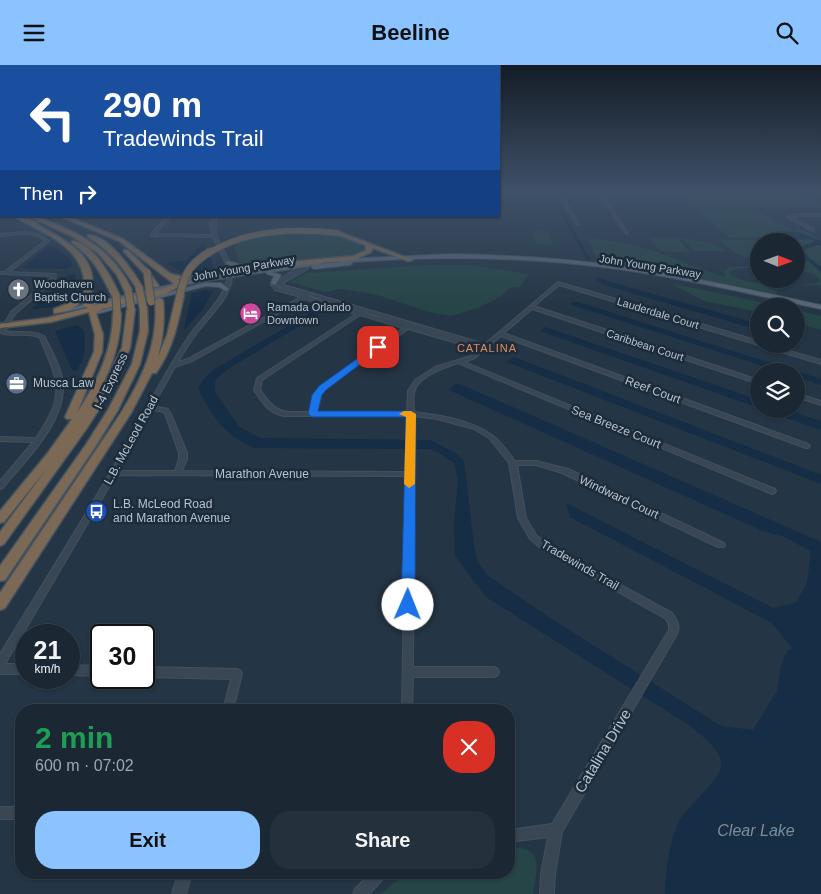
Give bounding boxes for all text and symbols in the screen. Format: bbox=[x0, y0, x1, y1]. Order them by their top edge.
icon: menu bbox=[20, 19, 48, 47]
icon: search bbox=[773, 19, 801, 47]
text: Beeline bbox=[371, 20, 450, 45]
icon: left bbox=[20, 85, 85, 150]
text: 290 m bbox=[103, 85, 202, 124]
text: Tradewinds Trail bbox=[103, 126, 264, 151]
icon: right bbox=[73, 180, 101, 208]
text: Then bbox=[20, 183, 63, 204]
north arrow bbox=[750, 233, 805, 287]
map controls bbox=[750, 233, 805, 418]
street label: John Young Parkway bbox=[598, 252, 702, 280]
street label: John Young Parkway bbox=[192, 253, 296, 283]
church icon: Woodhaven Baptist Church bbox=[6, 278, 30, 302]
place label: Woodhaven Baptist Church bbox=[34, 278, 106, 303]
street label: Lauderdale Court bbox=[616, 295, 700, 331]
button: search bbox=[750, 298, 805, 353]
hotel icon: Ramada Orlando Downtown bbox=[239, 301, 263, 325]
place label: Ramada Orlando Downtown bbox=[267, 301, 351, 326]
pin bbox=[357, 326, 399, 368]
street label: Caribbean Court bbox=[605, 327, 685, 363]
icon: arrive bbox=[364, 333, 392, 361]
district label: CATALINA bbox=[457, 342, 517, 354]
street label: I-4 Express bbox=[91, 351, 131, 411]
button: layers bbox=[750, 363, 805, 418]
office icon: Musca Law bbox=[5, 371, 29, 395]
street label: Reef Court bbox=[623, 373, 683, 407]
place label: Musca Law bbox=[33, 376, 94, 390]
street label: L.B. McLeod Road bbox=[101, 393, 161, 487]
street label: Sea Breeze Court bbox=[569, 403, 663, 452]
street label: Marathon Avenue bbox=[215, 467, 309, 481]
street label: Windward Court bbox=[577, 472, 662, 522]
place label: L.B. McLeod Road and Marathon Avenue bbox=[113, 497, 231, 525]
bus stop icon: L.B. McLeod Road and Marathon Avenue bbox=[85, 499, 109, 523]
street label: Tradewinds Trail bbox=[539, 537, 621, 593]
position arrow bbox=[381, 578, 433, 630]
speed limit sign: 30 bbox=[90, 624, 155, 689]
text: 21 bbox=[34, 636, 61, 664]
text: km/h bbox=[34, 662, 61, 676]
street label: Catalina Drive bbox=[571, 706, 634, 796]
text: 2 min bbox=[35, 721, 113, 754]
button: close bbox=[443, 721, 495, 773]
text: 600 m · 07:02 bbox=[35, 757, 134, 774]
button: Exit bbox=[35, 811, 260, 869]
button: Share bbox=[270, 811, 495, 869]
water label: Clear Lake bbox=[717, 822, 795, 839]

